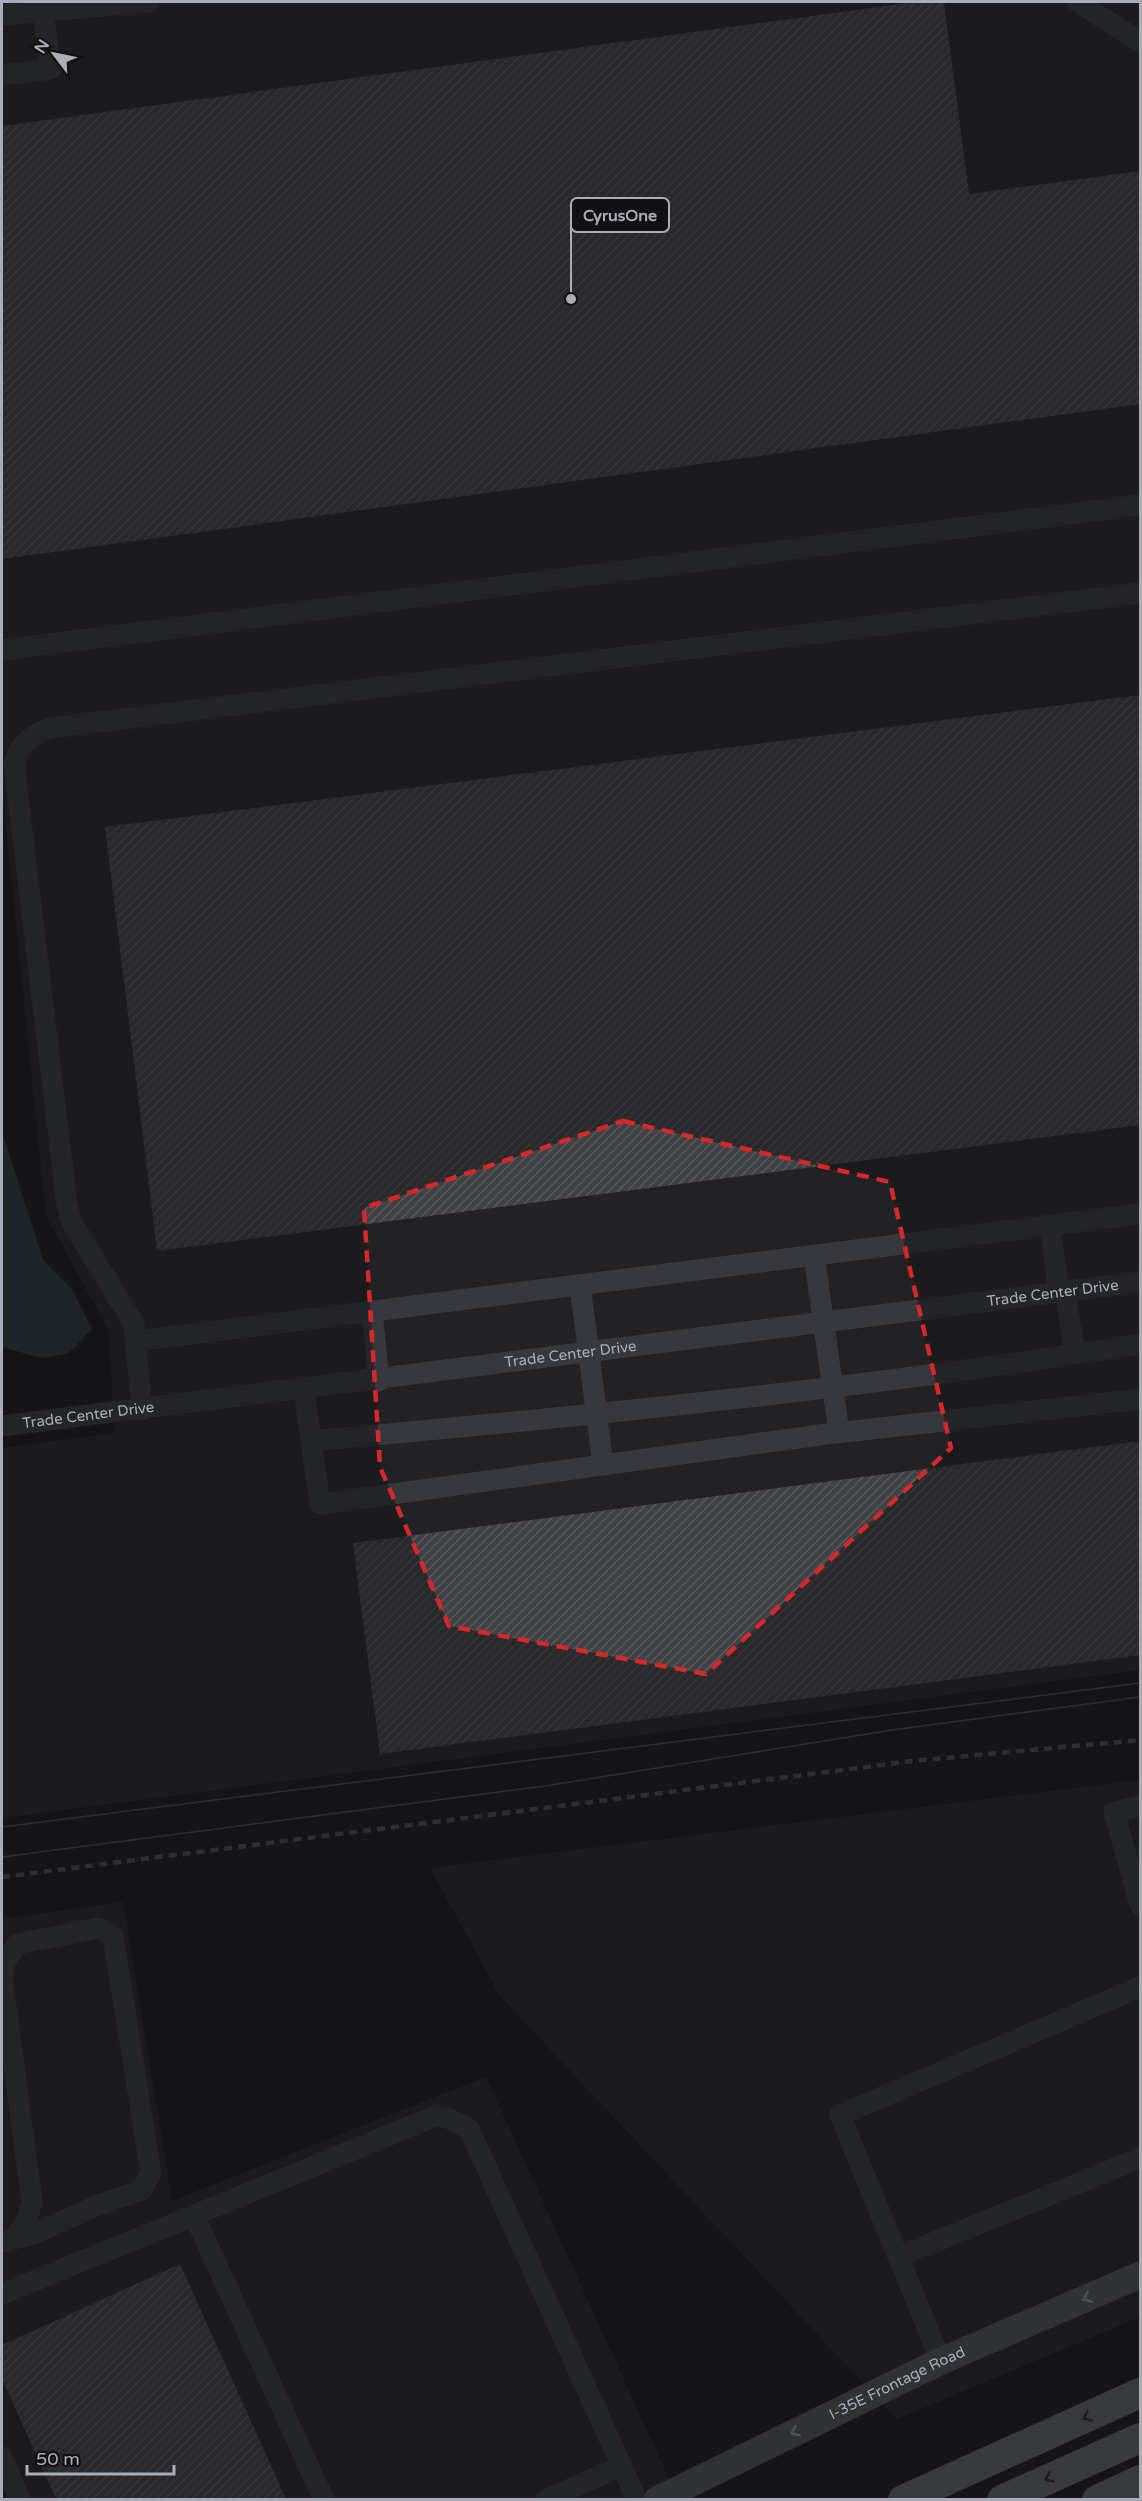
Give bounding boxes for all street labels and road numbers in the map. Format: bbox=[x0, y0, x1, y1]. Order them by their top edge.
street label: Trade Center Drive bbox=[986, 1276, 1120, 1310]
street label: Trade Center Drive bbox=[503, 1337, 637, 1371]
street label: Trade Center Drive bbox=[21, 1398, 155, 1432]
street label: I-35E Frontage Road bbox=[826, 2343, 968, 2423]

